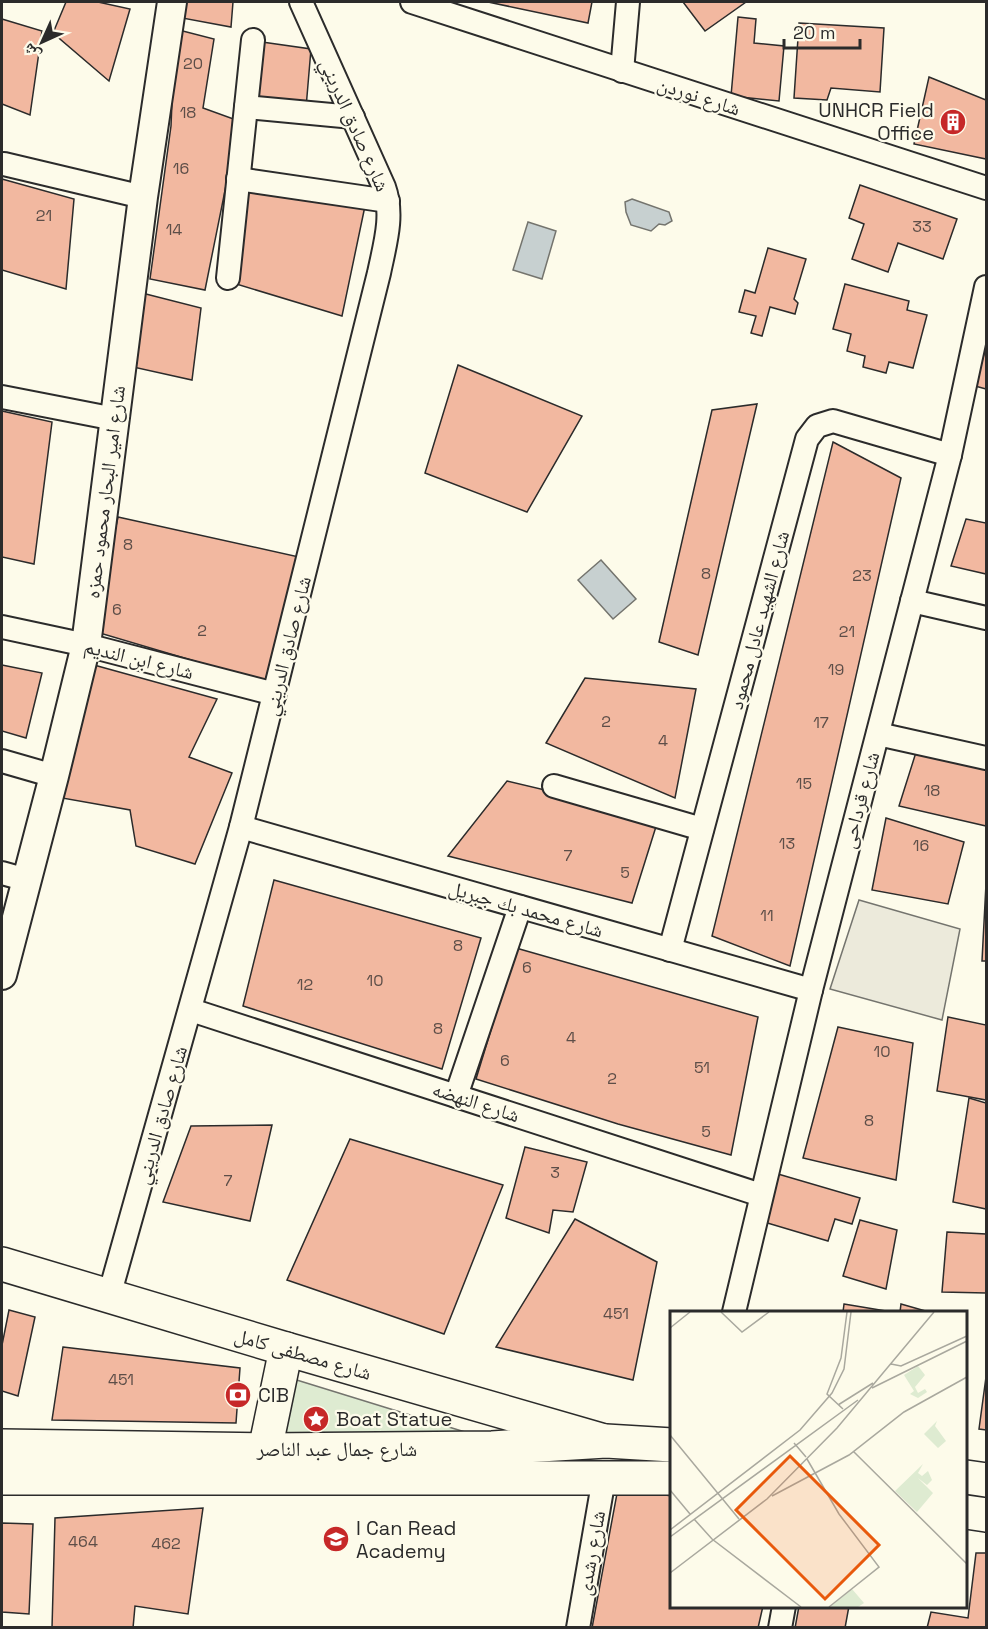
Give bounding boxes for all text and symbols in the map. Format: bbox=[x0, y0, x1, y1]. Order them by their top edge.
north arrow bbox=[12, 12, 72, 72]
scale bar bbox=[784, 12, 860, 50]
text: 20 m bbox=[793, 21, 836, 44]
text: ش bbox=[18, 39, 45, 66]
house number: 20 bbox=[183, 53, 203, 74]
street label: شارع صادق الدريني bbox=[311, 54, 396, 197]
street label: شارع نوردن bbox=[654, 70, 744, 122]
place label: UNHCR Field Office bbox=[818, 97, 934, 146]
house number: 18 bbox=[180, 102, 196, 123]
building icon: UNHCR Field Office bbox=[938, 107, 968, 137]
house number: 16 bbox=[173, 158, 189, 179]
house number: 21 bbox=[36, 205, 52, 226]
house number: 33 bbox=[912, 216, 932, 237]
house number: 14 bbox=[166, 219, 182, 240]
street label: شارع امير البحار محمود حمزه bbox=[79, 384, 131, 600]
street label: شارع الشهيد عادل محمود bbox=[723, 528, 795, 712]
house number: 8 bbox=[123, 534, 133, 555]
house number: 8 bbox=[701, 563, 711, 584]
house number: 23 bbox=[852, 565, 872, 586]
street label: شارع صادق الدريني bbox=[257, 574, 320, 719]
house number: 6 bbox=[112, 599, 122, 620]
house number: 2 bbox=[197, 620, 207, 641]
house number: 21 bbox=[839, 621, 855, 642]
street label: شارع ابن النديم bbox=[81, 633, 196, 686]
house number: 19 bbox=[828, 659, 844, 680]
house number: 2 bbox=[601, 711, 611, 732]
house number: 17 bbox=[813, 712, 829, 733]
house number: 4 bbox=[658, 730, 668, 751]
street label: شارع قرداحى bbox=[835, 749, 885, 851]
house number: 15 bbox=[796, 773, 812, 794]
house number: 18 bbox=[924, 780, 940, 801]
house number: 13 bbox=[779, 833, 795, 854]
house number: 16 bbox=[913, 835, 929, 856]
house number: 7 bbox=[563, 845, 573, 866]
house number: 5 bbox=[620, 862, 630, 883]
street label: شارع محمد بك جبريل bbox=[446, 875, 606, 943]
house number: 11 bbox=[760, 905, 774, 926]
house number: 8 bbox=[453, 935, 463, 956]
house number: 6 bbox=[522, 957, 532, 978]
house number: 10 bbox=[367, 970, 383, 991]
house number: 12 bbox=[297, 974, 313, 995]
house number: 8 bbox=[433, 1018, 443, 1039]
house number: 4 bbox=[566, 1027, 576, 1048]
house number: 10 bbox=[874, 1041, 890, 1062]
street label: شارع صادق الدريني bbox=[129, 1043, 196, 1188]
house number: 6 bbox=[500, 1050, 510, 1071]
house number: 51 bbox=[694, 1057, 710, 1078]
house number: 2 bbox=[607, 1068, 617, 1089]
street label: شارع النهضه bbox=[429, 1076, 523, 1128]
house number: 8 bbox=[864, 1110, 874, 1131]
house number: 5 bbox=[701, 1121, 711, 1142]
house number: 3 bbox=[550, 1162, 560, 1183]
house number: 7 bbox=[223, 1170, 233, 1191]
house number: 451 bbox=[603, 1303, 629, 1324]
inset map bbox=[670, 1311, 967, 1608]
street label: شارع مصطفى كامل bbox=[231, 1322, 375, 1386]
house number: 451 bbox=[108, 1369, 134, 1390]
bank icon: CIB bbox=[223, 1380, 253, 1410]
place label: CIB bbox=[258, 1382, 289, 1408]
place icon: Boat Statue bbox=[301, 1404, 331, 1434]
place label: Boat Statue bbox=[336, 1406, 452, 1432]
street label: شارع جمال عبد الناصر bbox=[256, 1436, 417, 1462]
street label: شارع رشدى bbox=[571, 1508, 611, 1598]
place label: I Can Read Academy bbox=[356, 1515, 456, 1564]
school or university icon: I Can Read Academy bbox=[321, 1524, 351, 1554]
house number: 464 bbox=[68, 1531, 98, 1552]
house number: 462 bbox=[151, 1533, 181, 1554]

